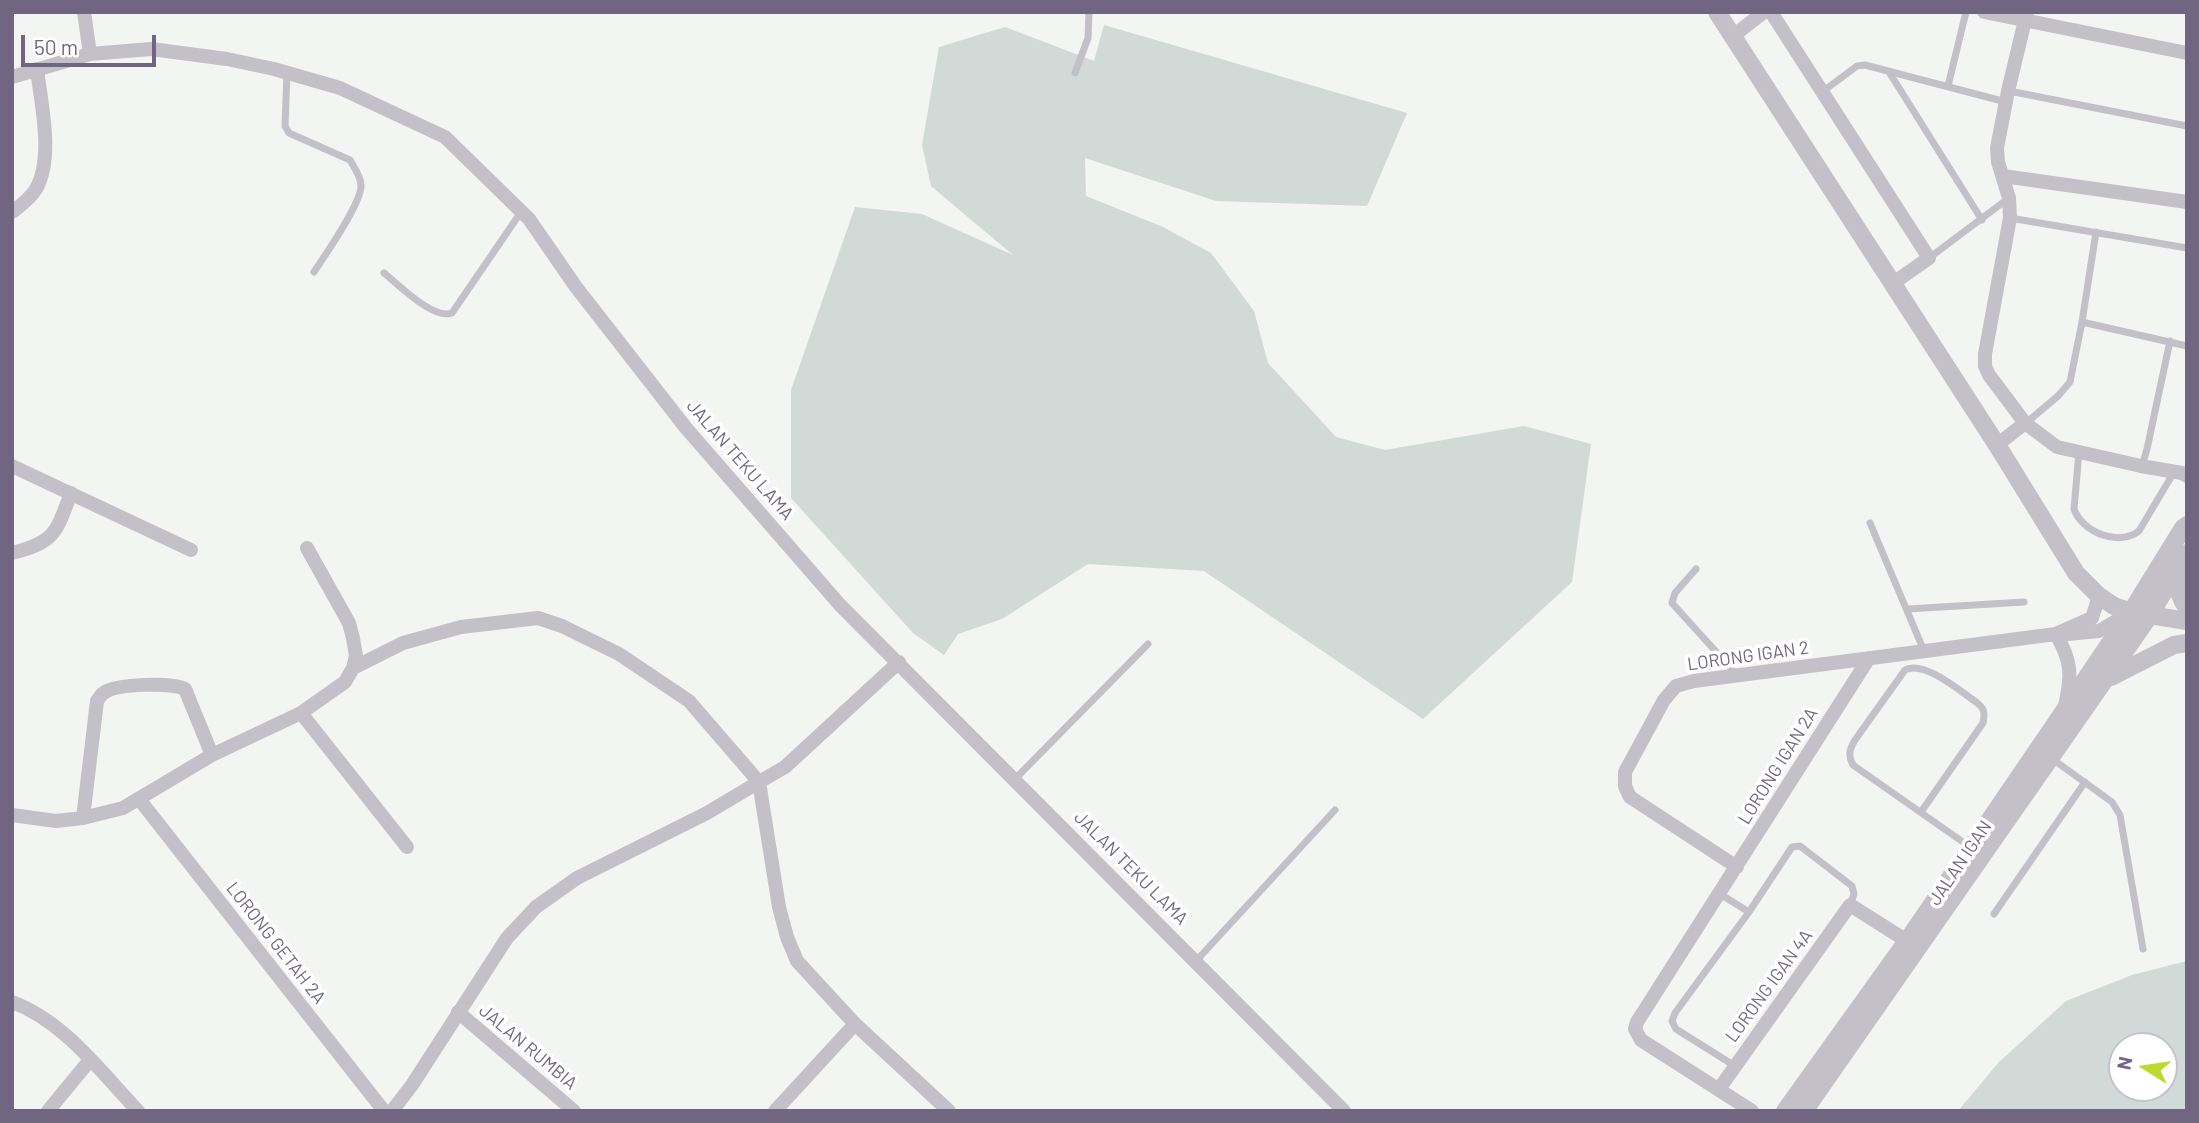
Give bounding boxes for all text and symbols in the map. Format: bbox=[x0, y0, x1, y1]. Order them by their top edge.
scale bar bbox=[24, 21, 159, 65]
text: 50 m bbox=[34, 34, 78, 59]
street label: JALAN TEKU LAMA bbox=[682, 396, 798, 524]
street label: LORONG IGAN 2 bbox=[1686, 637, 1810, 675]
street label: LORONG IGAN 2A bbox=[1734, 704, 1822, 828]
street label: JALAN TEKU LAMA bbox=[1070, 807, 1192, 929]
street label: JALAN IGAN bbox=[1924, 816, 1996, 910]
street label: LORONG GETAH 2A bbox=[222, 878, 330, 1008]
street label: LORONG IGAN 4A bbox=[1721, 926, 1817, 1046]
street label: JALAN RUMBIA bbox=[475, 1000, 581, 1094]
north arrow bbox=[2108, 1032, 2178, 1102]
text: N bbox=[2111, 1054, 2136, 1072]

